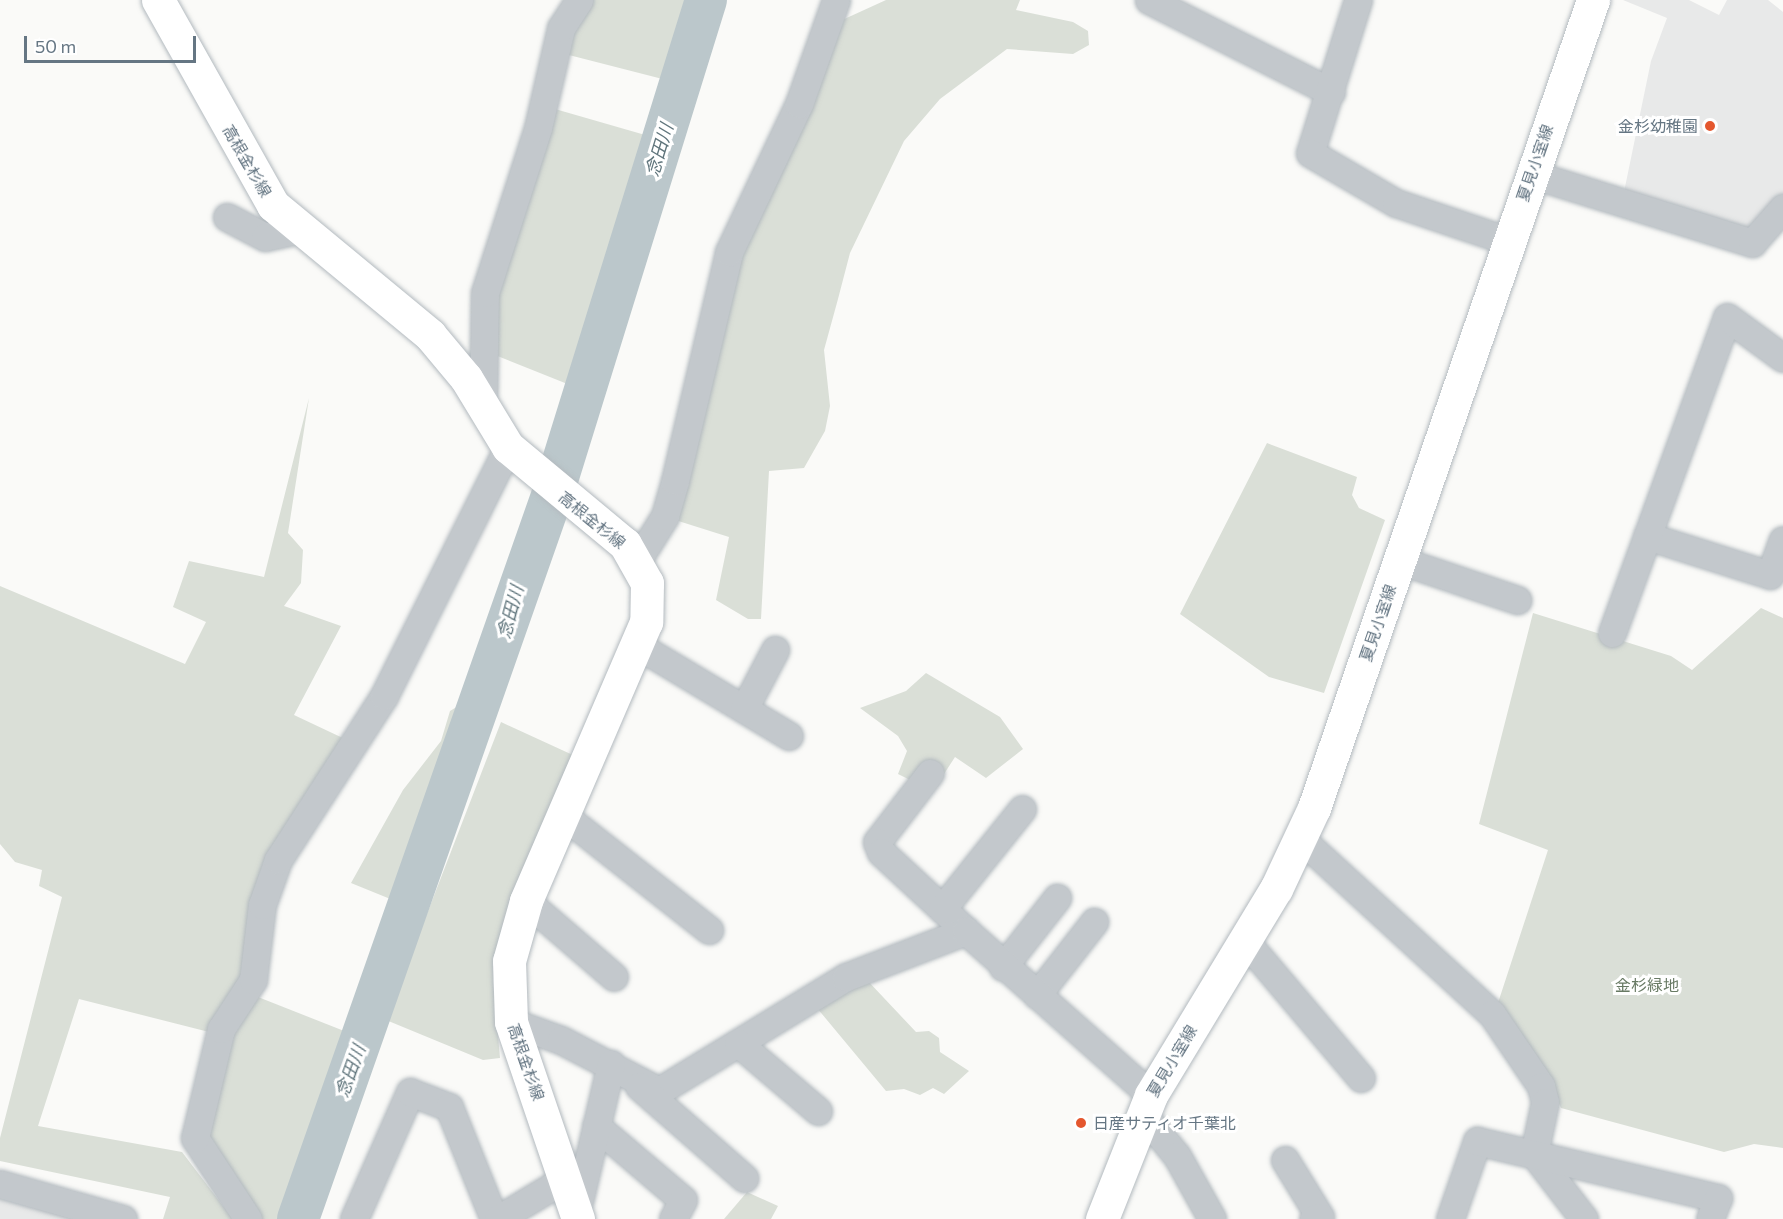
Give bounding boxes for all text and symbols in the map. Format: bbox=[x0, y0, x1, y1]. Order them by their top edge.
scale bar bbox=[27, 24, 200, 62]
text: 50 m bbox=[35, 35, 76, 57]
place label: 金杉幼稚園 bbox=[1618, 116, 1698, 136]
marker: 金杉幼稚園 bbox=[1703, 119, 1717, 133]
water label: 念田川 bbox=[641, 121, 677, 179]
street label: 高根金杉線 bbox=[219, 122, 275, 200]
street label: 夏見小室線 bbox=[1513, 122, 1557, 204]
street label: 高根金杉線 bbox=[555, 487, 629, 553]
street label: 夏見小室線 bbox=[1356, 582, 1400, 664]
water label: 念田川 bbox=[493, 583, 527, 641]
park label: 金杉緑地 bbox=[1615, 975, 1679, 995]
street label: 高根金杉線 bbox=[504, 1021, 548, 1103]
street label: 夏見小室線 bbox=[1143, 1022, 1201, 1100]
water label: 念田川 bbox=[331, 1042, 369, 1100]
place label: 日産サティオ千葉北 bbox=[1093, 1113, 1237, 1133]
marker: 日産サティオ千葉北 bbox=[1074, 1116, 1088, 1130]

